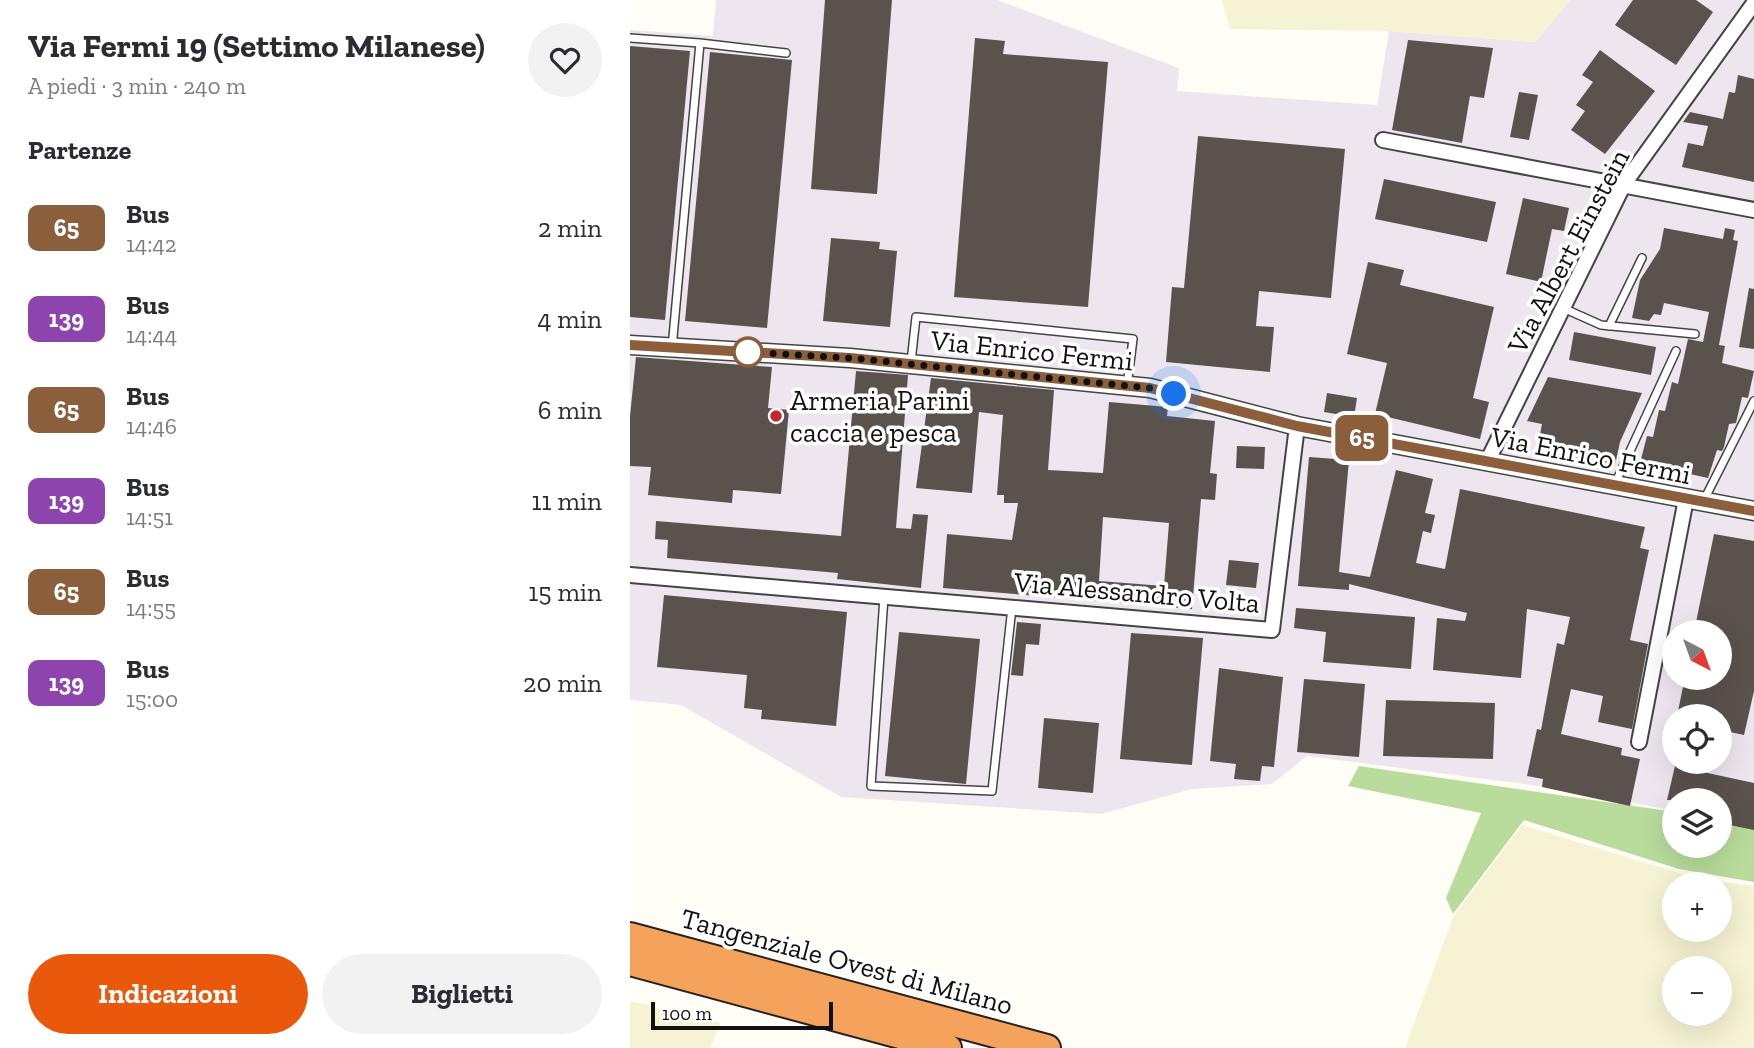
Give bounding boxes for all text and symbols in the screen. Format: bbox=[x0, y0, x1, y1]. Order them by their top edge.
button: heart bbox=[528, 23, 602, 97]
text: Via Fermi 19 (Settimo Milanese) bbox=[28, 26, 485, 65]
text: A piedi · 3 min · 240 m bbox=[28, 72, 246, 100]
text: Partenze bbox=[28, 134, 131, 166]
street label: Via Albert Einstein bbox=[1500, 143, 1636, 360]
text: Bus bbox=[126, 198, 169, 230]
text: 2 min bbox=[538, 212, 602, 244]
text: 65 bbox=[54, 213, 79, 242]
text: 14:42 bbox=[126, 230, 177, 258]
text: Bus bbox=[126, 289, 169, 321]
text: 4 min bbox=[537, 303, 602, 335]
text: 139 bbox=[49, 304, 84, 333]
text: 14:44 bbox=[126, 321, 177, 349]
street label: Via Enrico Fermi bbox=[928, 323, 1135, 378]
unlabelled marker bbox=[733, 337, 763, 367]
your location bbox=[1156, 376, 1191, 411]
text: Bus bbox=[126, 380, 169, 412]
place label: Armeria Parini caccia e pesca bbox=[790, 384, 970, 449]
text: 6 min bbox=[538, 394, 602, 426]
text: 65 bbox=[54, 395, 79, 424]
marker: Armeria Parini caccia e pesca bbox=[768, 408, 784, 424]
text: 14:46 bbox=[126, 412, 177, 440]
line badge: 65 bbox=[1330, 415, 1394, 461]
street label: Via Enrico Fermi bbox=[1487, 420, 1694, 491]
text: 65 bbox=[1349, 423, 1375, 452]
text: Bus bbox=[126, 471, 169, 503]
text: 11 min bbox=[531, 485, 602, 517]
text: 139 bbox=[49, 486, 84, 515]
text: 14:51 bbox=[126, 503, 173, 531]
text: Bus bbox=[126, 562, 169, 594]
street label: Via Alessandro Volta bbox=[1012, 565, 1262, 620]
text: 15 min bbox=[528, 576, 602, 608]
text: 65 bbox=[54, 577, 79, 606]
text: 14:55 bbox=[126, 594, 176, 622]
north arrow bbox=[1662, 620, 1732, 690]
map controls bbox=[1662, 620, 1732, 1026]
text: Bus bbox=[126, 653, 169, 685]
text: 20 min bbox=[523, 667, 602, 699]
text: 139 bbox=[49, 668, 84, 697]
text: 15:00 bbox=[126, 685, 178, 713]
button: locate bbox=[1662, 704, 1732, 774]
button: layers bbox=[1662, 788, 1732, 858]
button: + bbox=[1662, 872, 1732, 942]
street label: Tangenziale Ovest di Milano bbox=[678, 901, 1016, 1022]
button: Indicazioni bbox=[28, 954, 308, 1034]
button: Biglietti bbox=[322, 954, 602, 1034]
button: − bbox=[1662, 956, 1732, 1026]
scale bar bbox=[651, 999, 833, 1031]
text: 100 m bbox=[662, 1002, 712, 1025]

